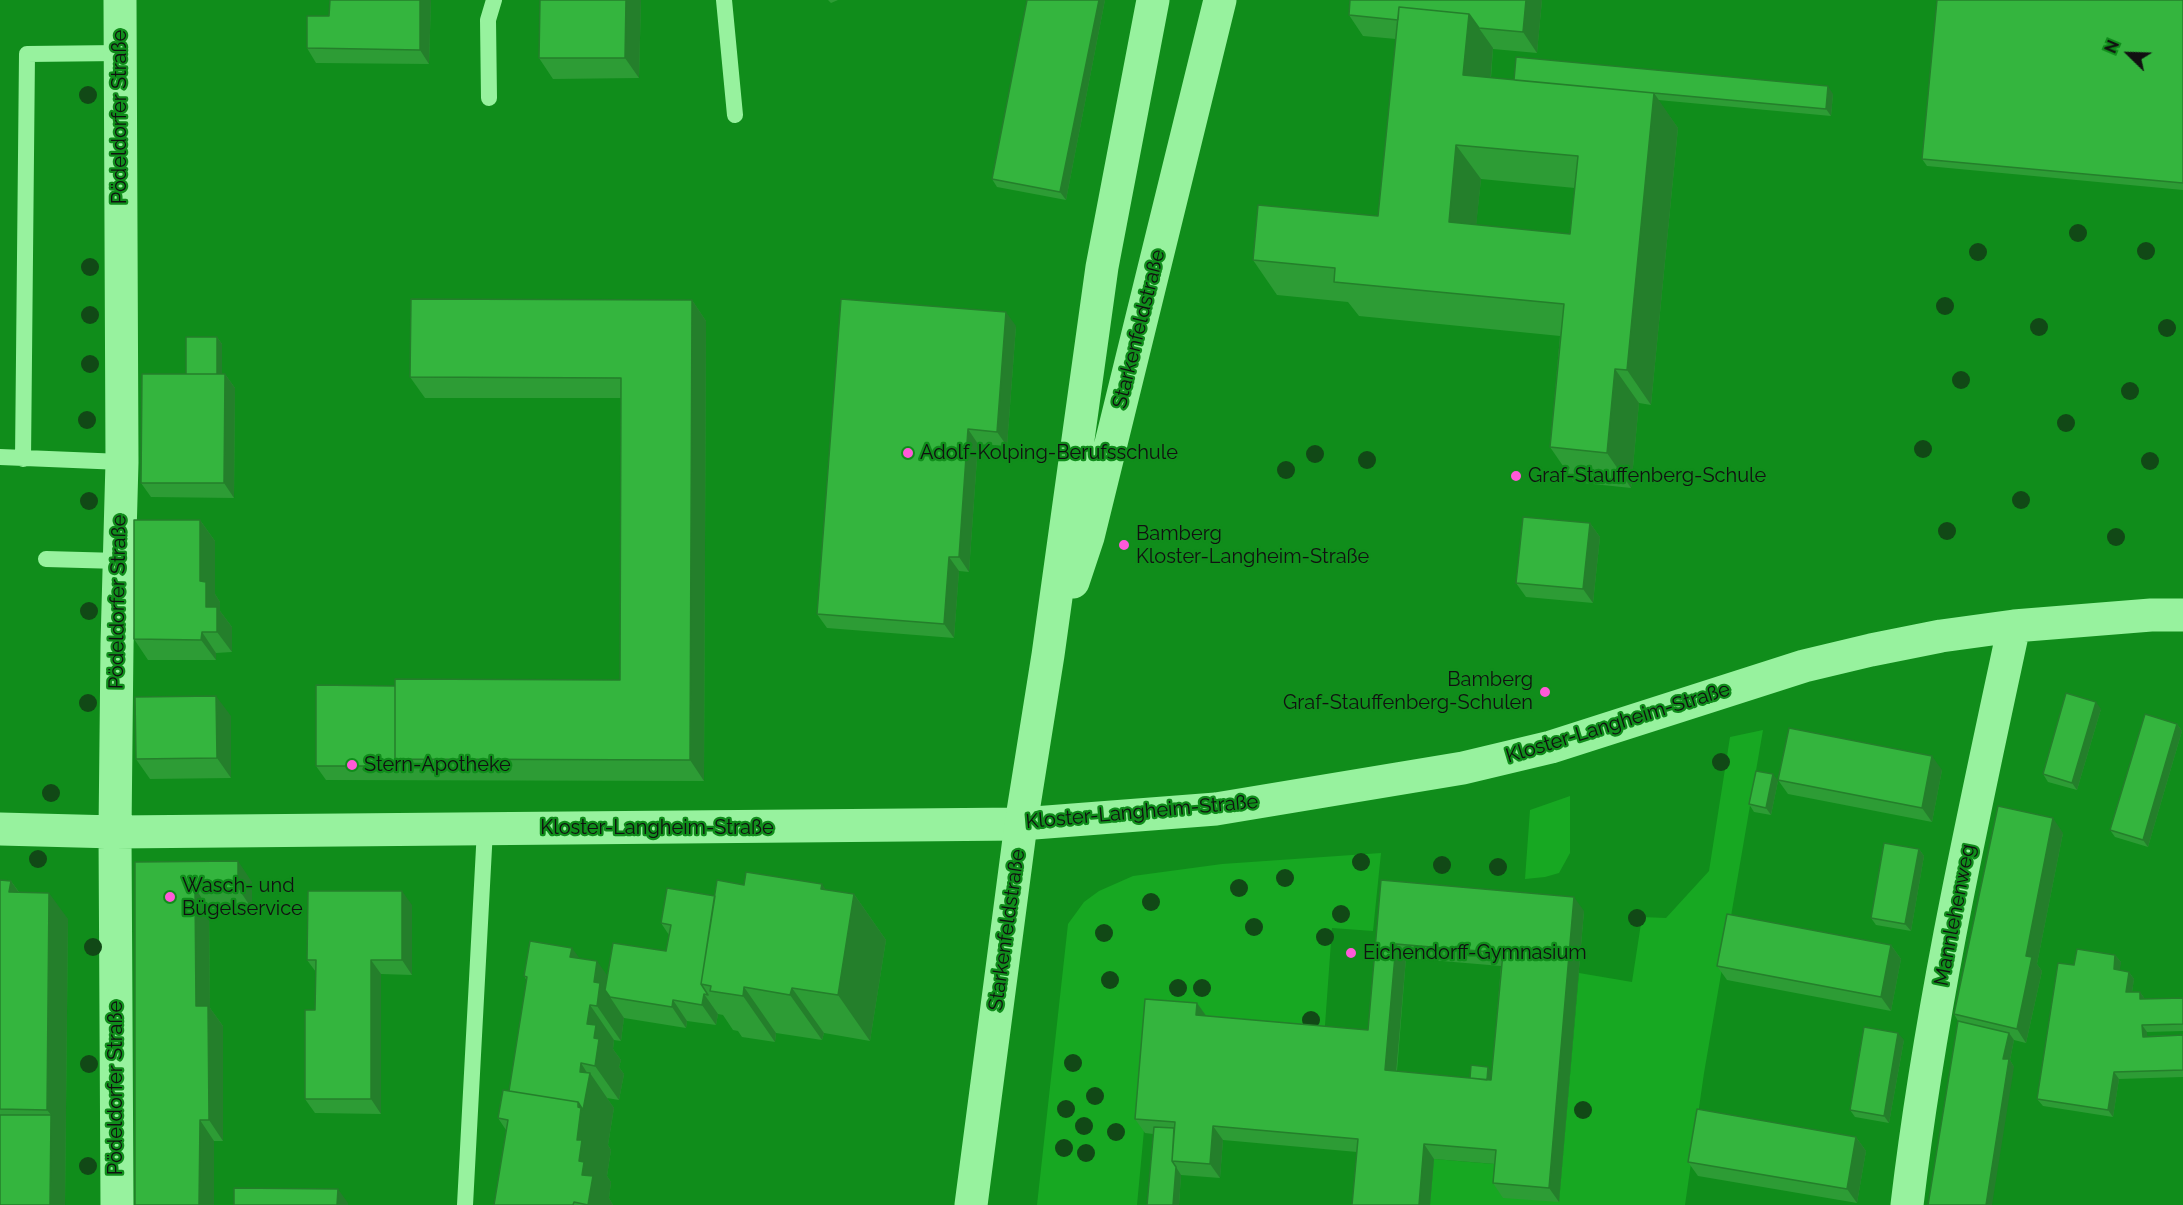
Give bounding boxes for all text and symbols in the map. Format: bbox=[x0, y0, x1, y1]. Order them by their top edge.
north arrow bbox=[2099, 24, 2159, 84]
street label: Pödeldorfer Straße bbox=[108, 30, 132, 204]
text: N bbox=[2101, 37, 2123, 56]
street label: Starkenfeldstraße bbox=[1108, 247, 1170, 411]
place label: Adolf-Kolping-Berufsschule bbox=[920, 441, 1178, 465]
marker: Adolf-Kolping-Berufsschule bbox=[901, 446, 915, 460]
place label: Graf-Stauffenberg-Schule bbox=[1528, 464, 1766, 488]
marker: Graf-Stauffenberg-Schule bbox=[1509, 469, 1523, 483]
street label: Pödeldorfer Straße bbox=[104, 515, 132, 689]
place label: Bamberg Kloster-Langheim-Straße bbox=[1136, 522, 1369, 569]
marker: Bamberg Kloster-Langheim-Straße bbox=[1117, 538, 1131, 552]
place label: Bamberg Graf-Stauffenberg-Schulen bbox=[1283, 668, 1533, 715]
street label: Kloster-Langheim-Straße bbox=[1503, 677, 1733, 769]
marker: Bamberg Graf-Stauffenberg-Schulen bbox=[1538, 685, 1552, 699]
place label: Stern-Apotheke bbox=[364, 753, 511, 777]
marker: Stern-Apotheke bbox=[345, 758, 359, 772]
street label: Kloster-Langheim-Straße bbox=[1025, 790, 1259, 834]
street label: Kloster-Langheim-Straße bbox=[540, 816, 774, 840]
street label: Mannlehenweg bbox=[1930, 842, 1980, 988]
street label: Starkenfeldstraße bbox=[984, 848, 1030, 1012]
place label: Wasch- und Bügelservice bbox=[182, 874, 303, 921]
marker: Wasch- und Bügelservice bbox=[163, 890, 177, 904]
place label: Eichendorff-Gymnasium bbox=[1363, 941, 1587, 965]
marker: Eichendorff-Gymnasium bbox=[1344, 946, 1358, 960]
street label: Pödeldorfer Straße bbox=[104, 1001, 128, 1175]

